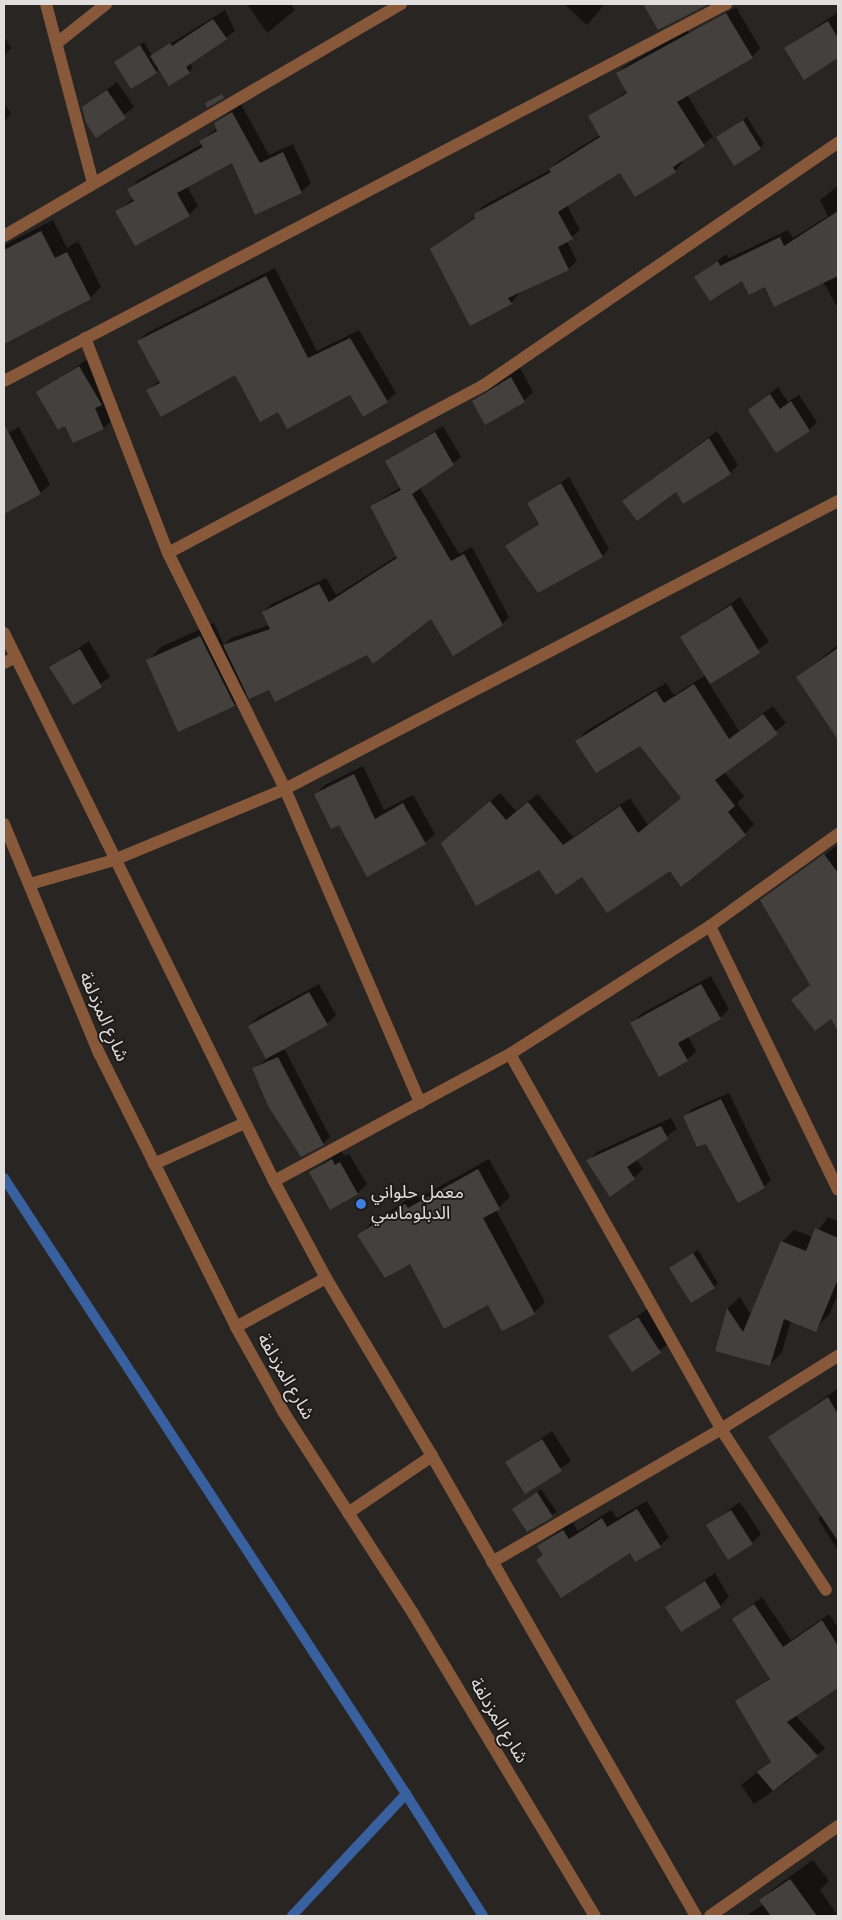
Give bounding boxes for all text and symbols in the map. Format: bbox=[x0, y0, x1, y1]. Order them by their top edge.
street label: شارع المزدلفة bbox=[74, 969, 132, 1065]
place label: معمل حلواني الدبلوماسي bbox=[371, 1183, 464, 1226]
marker: معمل حلواني الدبلوماسي bbox=[355, 1198, 367, 1210]
street label: شارع المزدلفة bbox=[252, 1330, 318, 1424]
street label: شارع المزدلفة bbox=[464, 1674, 532, 1768]

